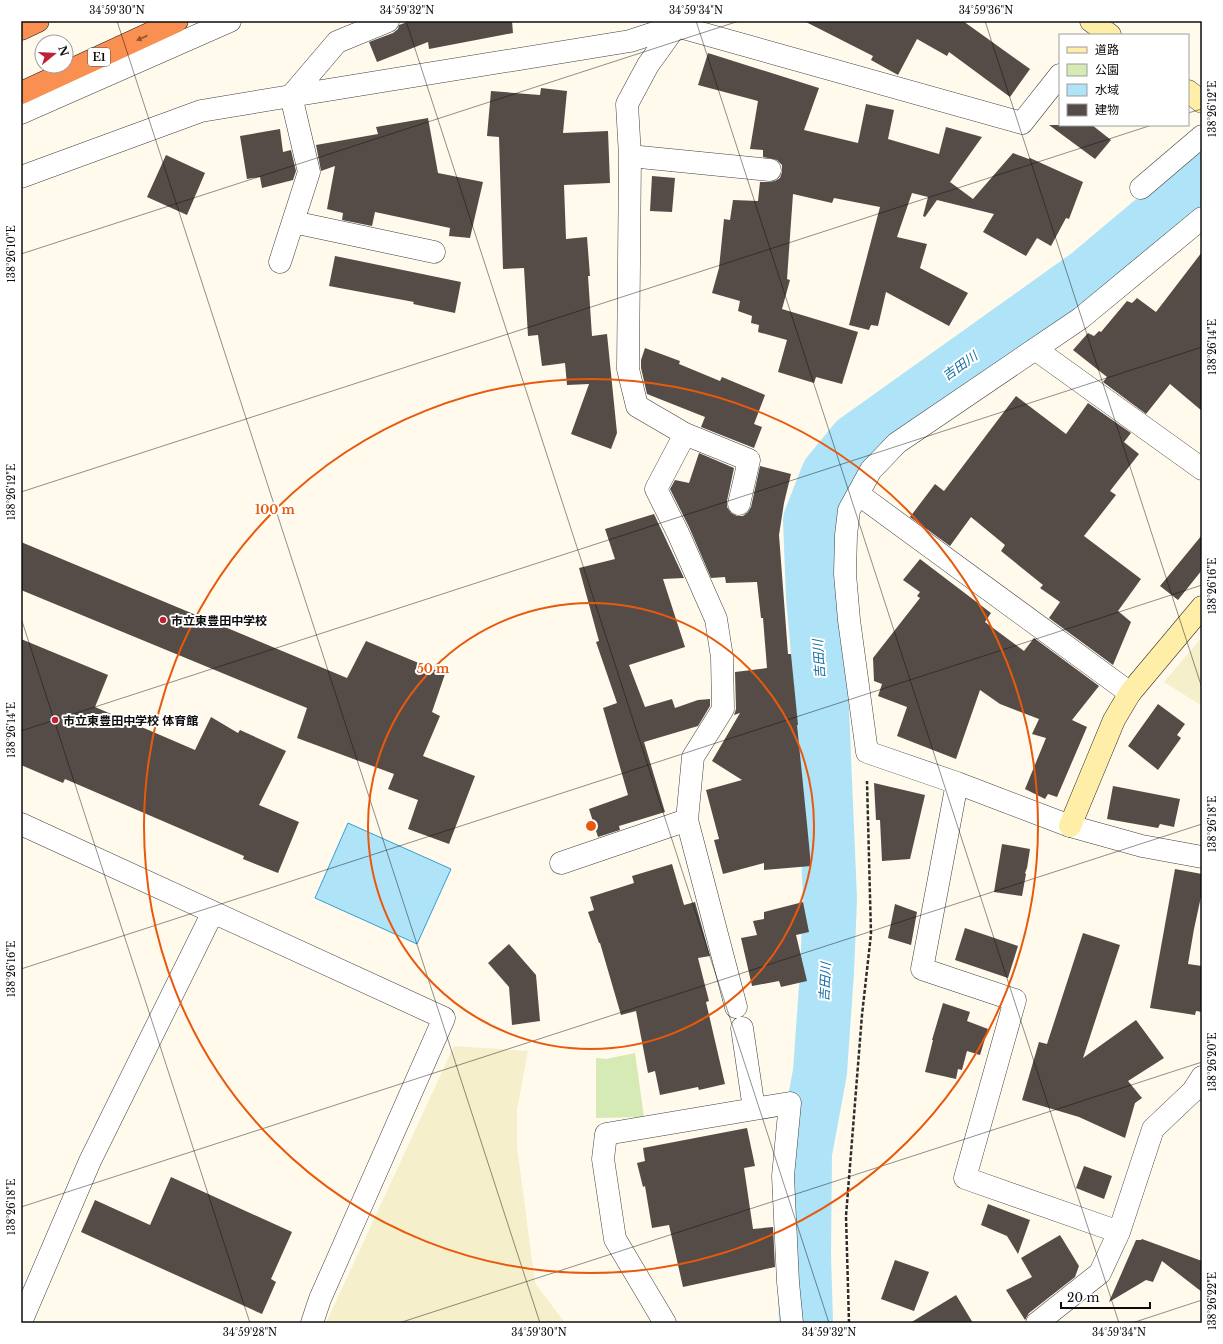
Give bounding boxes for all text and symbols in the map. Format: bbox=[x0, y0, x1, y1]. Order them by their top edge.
text: 34°59'30"N bbox=[89, 4, 145, 17]
text: 34°59'32"N bbox=[380, 4, 434, 17]
text: 34°59'34"N bbox=[669, 4, 723, 17]
text: 34°59'36"N bbox=[959, 4, 1013, 17]
north arrow bbox=[34, 34, 74, 74]
legend bbox=[1059, 34, 1189, 126]
one-way arrow bbox=[137, 35, 148, 41]
text: 道路 bbox=[1095, 42, 1119, 57]
text: N bbox=[55, 44, 72, 59]
road number: E1 bbox=[88, 48, 110, 66]
text: 公園 bbox=[1095, 62, 1119, 77]
text: 138°26'12"E bbox=[1206, 81, 1219, 137]
text: 水域 bbox=[1095, 82, 1119, 97]
text: 建物 bbox=[1095, 102, 1119, 117]
text: 138°26'10"E bbox=[5, 225, 18, 283]
text: 138°26'14"E bbox=[1206, 319, 1219, 375]
water label: 吉田川 bbox=[939, 346, 982, 384]
text: 138°26'12"E bbox=[5, 464, 18, 520]
text: 100 m bbox=[255, 502, 296, 517]
text: 138°26'16"E bbox=[1206, 558, 1219, 614]
place label: 市立東豊田中学校 bbox=[171, 613, 267, 628]
marker: 市立東豊田中学校 bbox=[158, 615, 168, 625]
water label: 吉田川 bbox=[809, 637, 829, 679]
text: 50 m bbox=[417, 661, 450, 676]
text: 138°26'14"E bbox=[5, 702, 18, 758]
place label: 市立東豊田中学校 体育館 bbox=[63, 713, 198, 728]
marker: 市立東豊田中学校 体育館 bbox=[50, 715, 60, 725]
text: 138°26'18"E bbox=[1206, 796, 1219, 852]
centre of rings bbox=[584, 819, 598, 833]
text: 138°26'16"E bbox=[5, 941, 18, 997]
water label: 吉田川 bbox=[815, 960, 835, 1002]
text: 138°26'20"E bbox=[1206, 1032, 1219, 1092]
text: 138°26'18"E bbox=[5, 1179, 18, 1235]
text: 138°26'22"E bbox=[1206, 1272, 1219, 1330]
scale bar bbox=[1061, 1284, 1150, 1310]
text: 20 m bbox=[1067, 1290, 1099, 1305]
text: 34°59'28"N bbox=[223, 1326, 277, 1339]
text: 34°59'30"N bbox=[511, 1326, 567, 1339]
text: 34°59'32"N bbox=[802, 1326, 856, 1339]
text: 34°59'34"N bbox=[1092, 1326, 1146, 1339]

